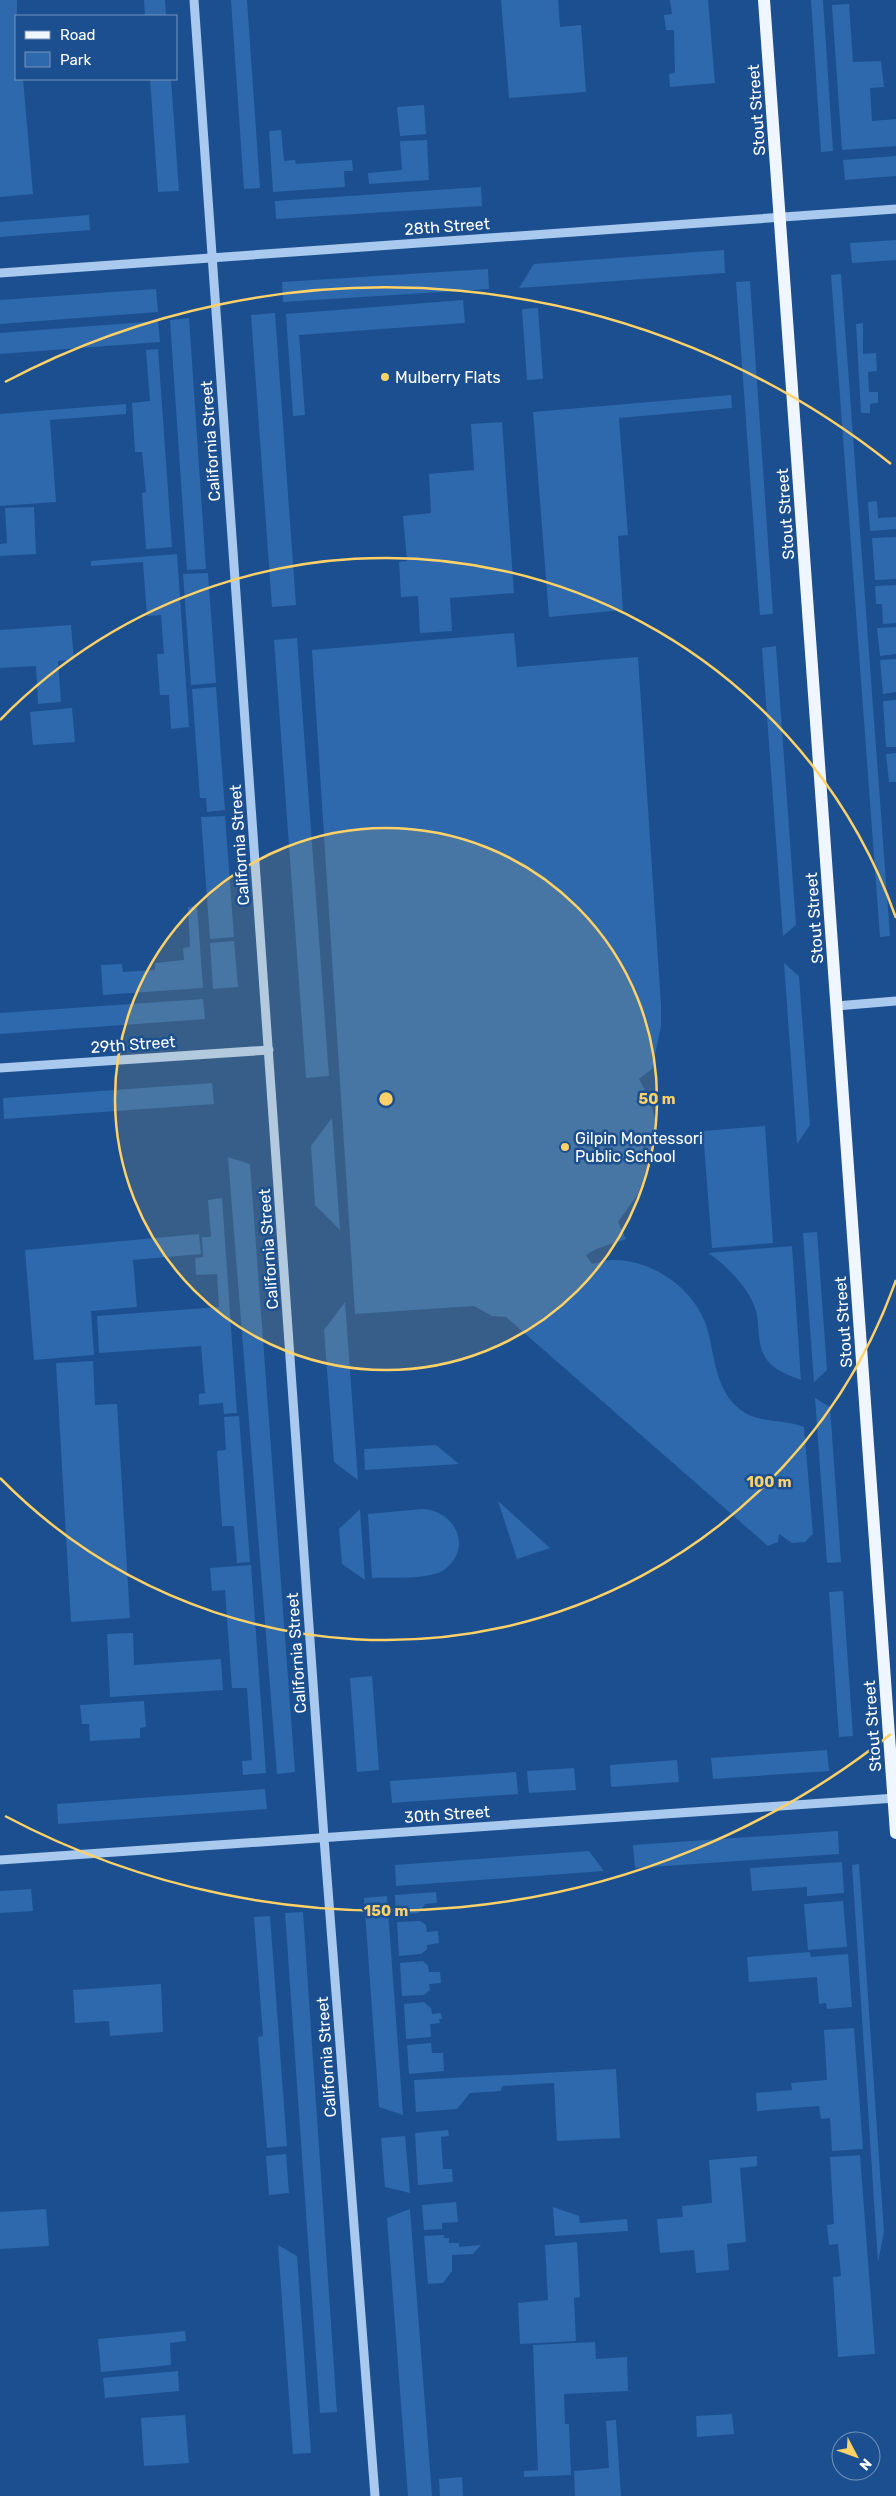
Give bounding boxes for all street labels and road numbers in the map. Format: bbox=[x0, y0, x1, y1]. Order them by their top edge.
street label: Stout Street bbox=[744, 64, 769, 156]
street label: 28th Street bbox=[404, 214, 490, 239]
street label: California Street bbox=[197, 380, 224, 502]
street label: Stout Street bbox=[773, 468, 798, 560]
street label: California Street bbox=[226, 784, 253, 906]
street label: Stout Street bbox=[802, 872, 827, 964]
street label: 29th Street bbox=[90, 1032, 176, 1057]
street label: California Street bbox=[255, 1188, 282, 1310]
street label: Stout Street bbox=[831, 1276, 856, 1368]
street label: California Street bbox=[283, 1592, 310, 1714]
street label: Stout Street bbox=[860, 1680, 885, 1772]
street label: 30th Street bbox=[404, 1802, 491, 1827]
street label: California Street bbox=[313, 1996, 340, 2118]

